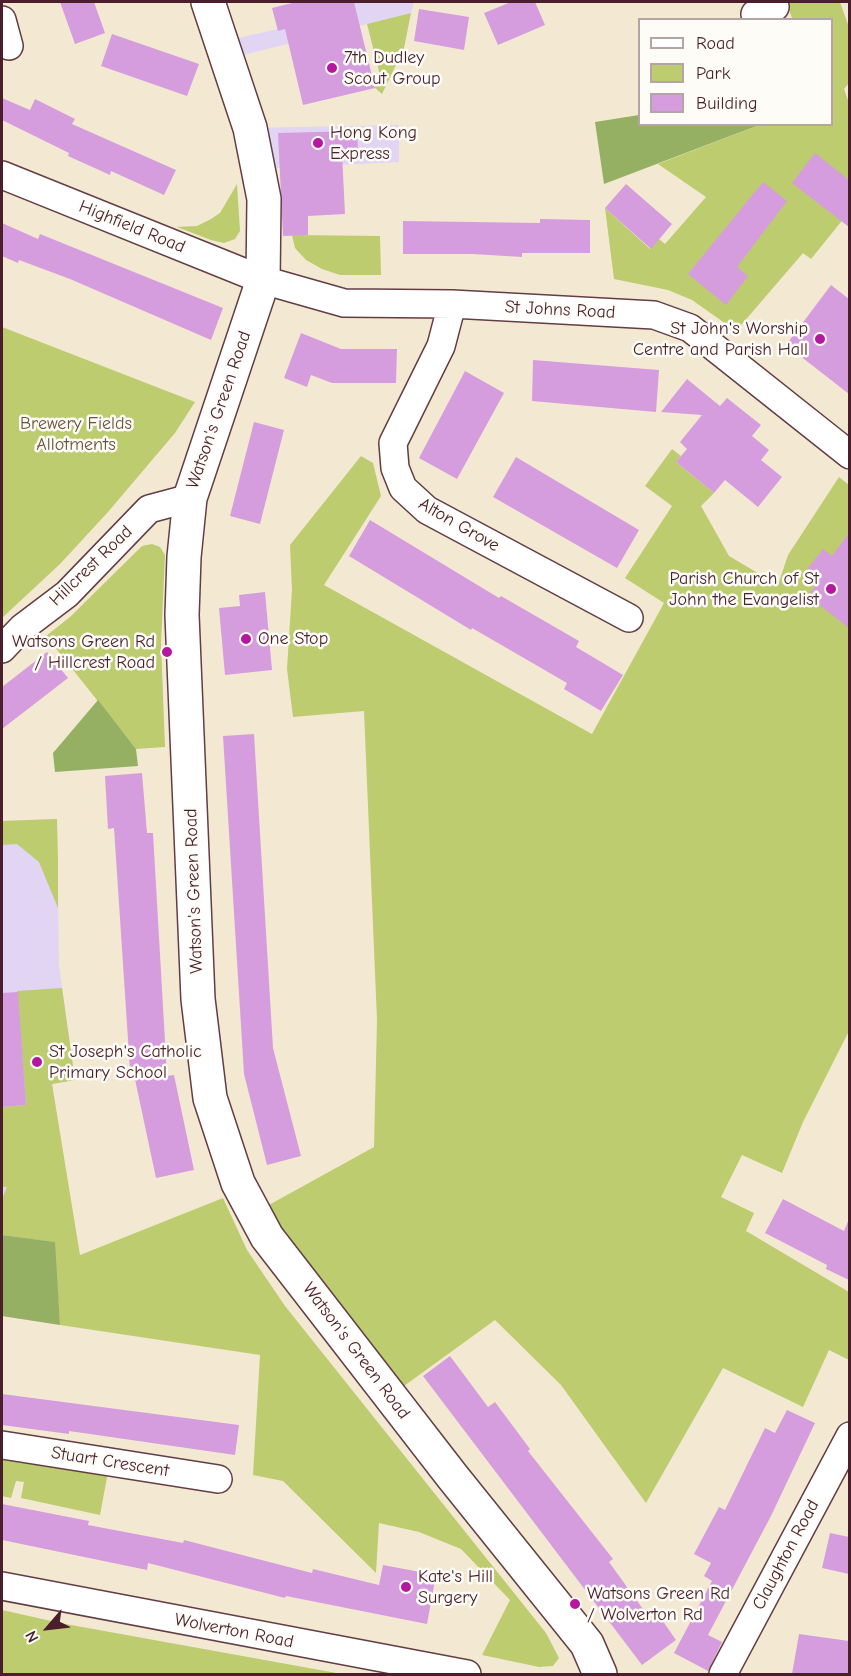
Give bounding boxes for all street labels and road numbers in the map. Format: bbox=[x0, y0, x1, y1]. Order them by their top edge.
street label: Highfield Road bbox=[76, 196, 188, 258]
street label: St Johns Road bbox=[504, 296, 616, 324]
street label: Watson's Green Road bbox=[182, 328, 256, 492]
street label: Alton Grove bbox=[415, 493, 503, 557]
street label: Hillcrest Road bbox=[45, 521, 137, 611]
street label: Watson's Green Road bbox=[180, 808, 208, 974]
street label: Watson's Green Road bbox=[298, 1278, 414, 1424]
street label: Stuart Crescent bbox=[50, 1442, 170, 1482]
street label: Claughton Road bbox=[748, 1496, 824, 1614]
street label: Wolverton Road bbox=[173, 1609, 295, 1653]

